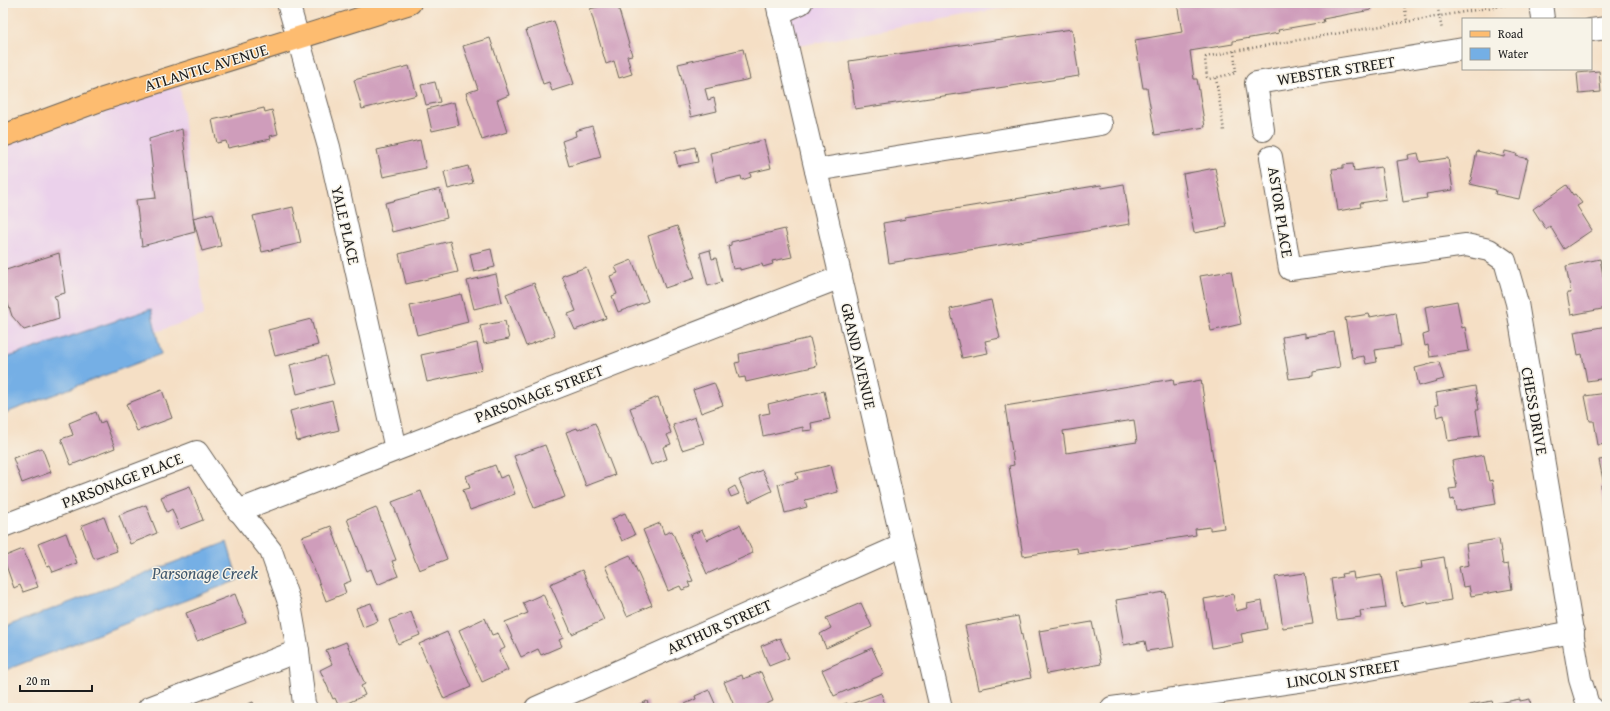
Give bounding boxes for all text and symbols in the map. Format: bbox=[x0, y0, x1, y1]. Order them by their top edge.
legend bbox=[1462, 18, 1592, 70]
text: Road bbox=[1498, 25, 1524, 42]
street label: ATLANTIC AVENUE bbox=[141, 37, 271, 97]
text: Water bbox=[1498, 45, 1528, 62]
street label: WEBSTER STREET bbox=[1275, 49, 1397, 91]
street label: ASTOR PLACE bbox=[1262, 165, 1300, 259]
street label: YALE PLACE bbox=[325, 183, 367, 267]
street label: GRAND AVENUE bbox=[835, 301, 883, 411]
street label: PARSONAGE STREET bbox=[471, 357, 607, 429]
street label: CHESS DRIVE bbox=[1515, 365, 1555, 457]
street label: PARSONAGE PLACE bbox=[58, 446, 186, 514]
water label: Parsonage Creek bbox=[151, 560, 258, 585]
street label: ARTHUR STREET bbox=[663, 592, 775, 660]
street label: LINCOLN STREET bbox=[1285, 652, 1401, 694]
scale bar bbox=[20, 667, 92, 693]
text: 20 m bbox=[26, 672, 50, 689]

